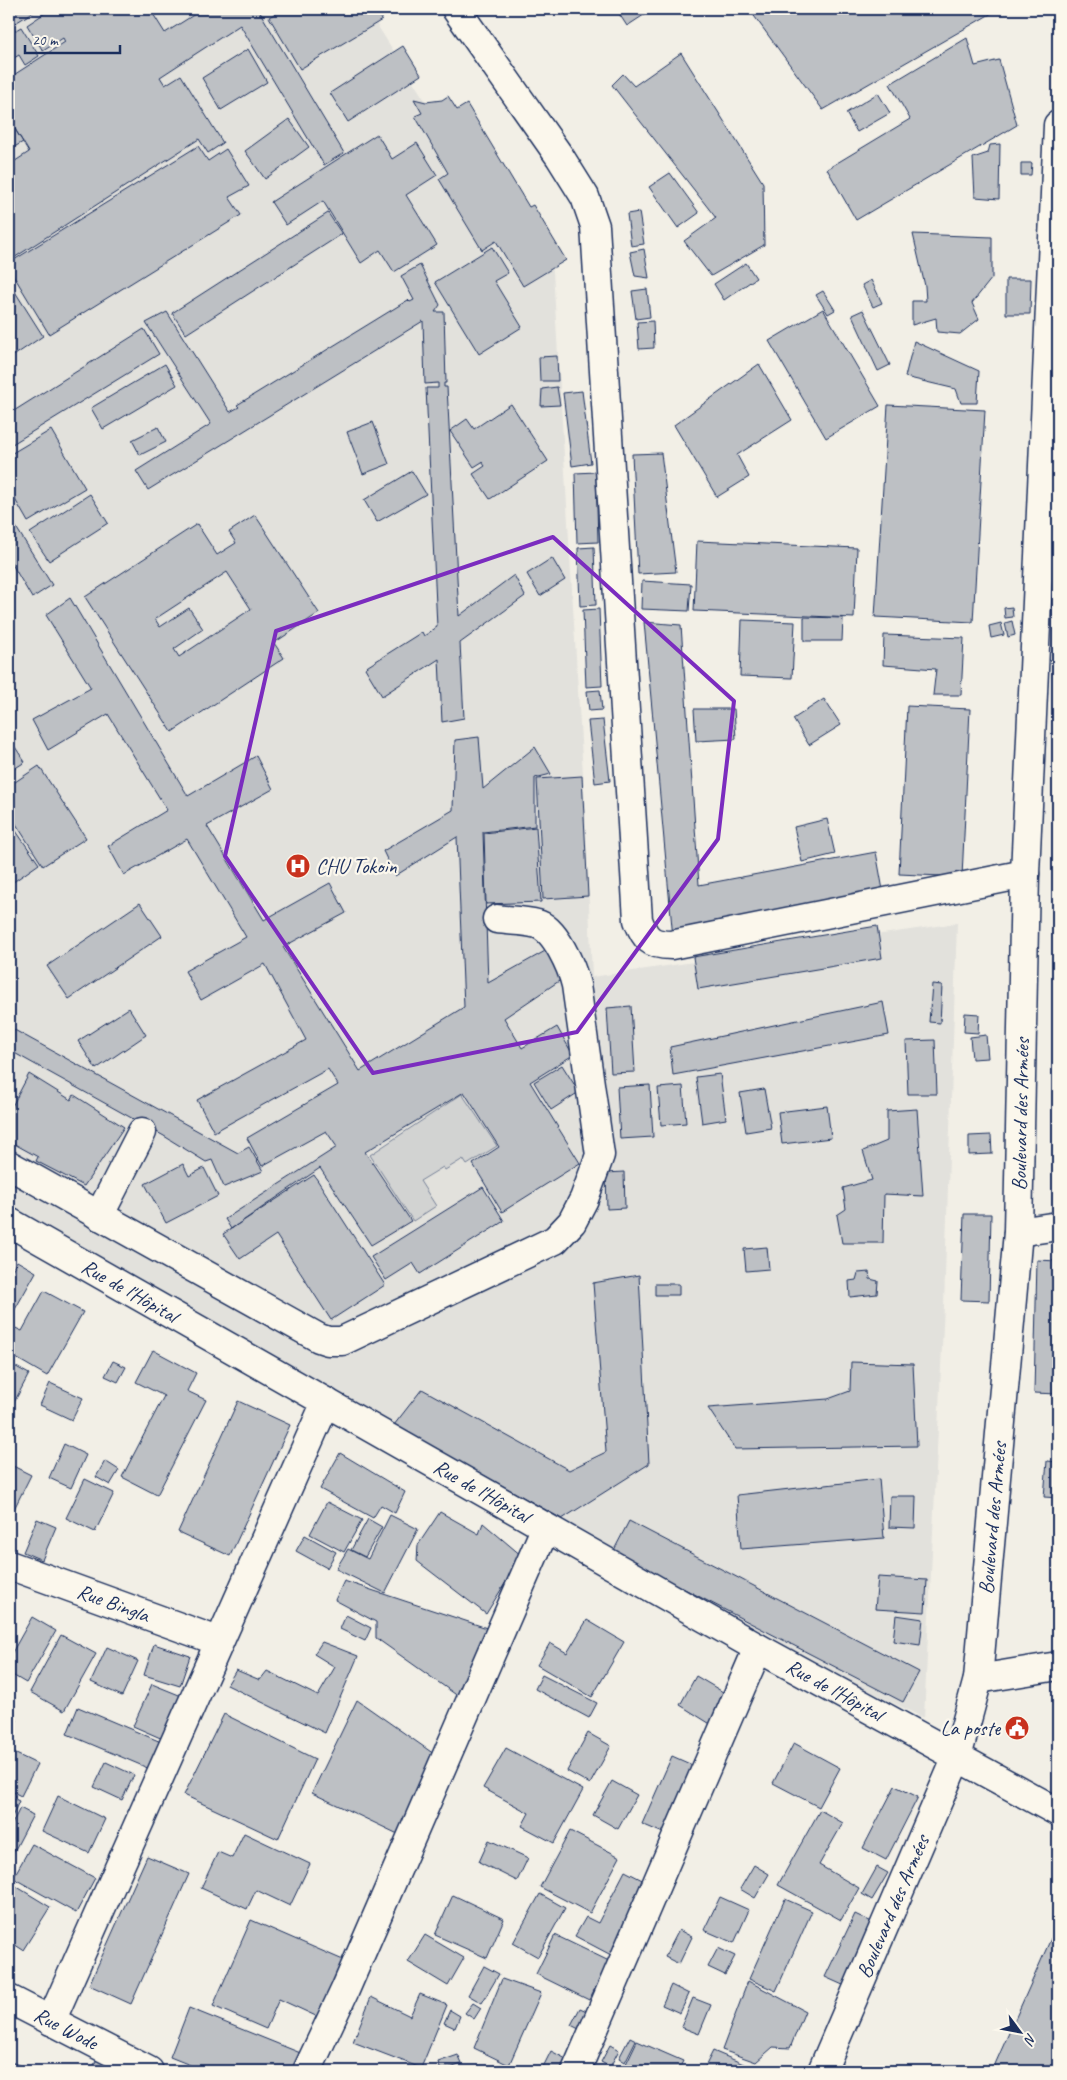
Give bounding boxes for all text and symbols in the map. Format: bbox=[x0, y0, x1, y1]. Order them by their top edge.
scale bar bbox=[25, 22, 120, 54]
text: 20 m bbox=[32, 31, 59, 50]
hospital icon: CHU Tokoin bbox=[285, 853, 311, 879]
place label: CHU Tokoin bbox=[316, 853, 397, 879]
street label: Boulevard des Armées bbox=[1006, 1036, 1035, 1191]
street label: Rue de l'Hôpital bbox=[77, 1253, 186, 1330]
street label: Boulevard des Armées bbox=[973, 1439, 1012, 1595]
street label: Rue de l'Hôpital bbox=[429, 1453, 538, 1530]
street label: Rue Bingla bbox=[74, 1578, 155, 1629]
street label: Rue de l'Hôpital bbox=[782, 1653, 891, 1729]
place label: La poste bbox=[941, 1715, 1001, 1741]
public building icon: La poste bbox=[1004, 1715, 1030, 1741]
street label: Boulevard des Armées bbox=[851, 1830, 935, 1982]
street label: Rue Wode bbox=[30, 2001, 104, 2056]
north arrow bbox=[994, 2008, 1044, 2058]
text: N bbox=[1020, 2030, 1040, 2049]

